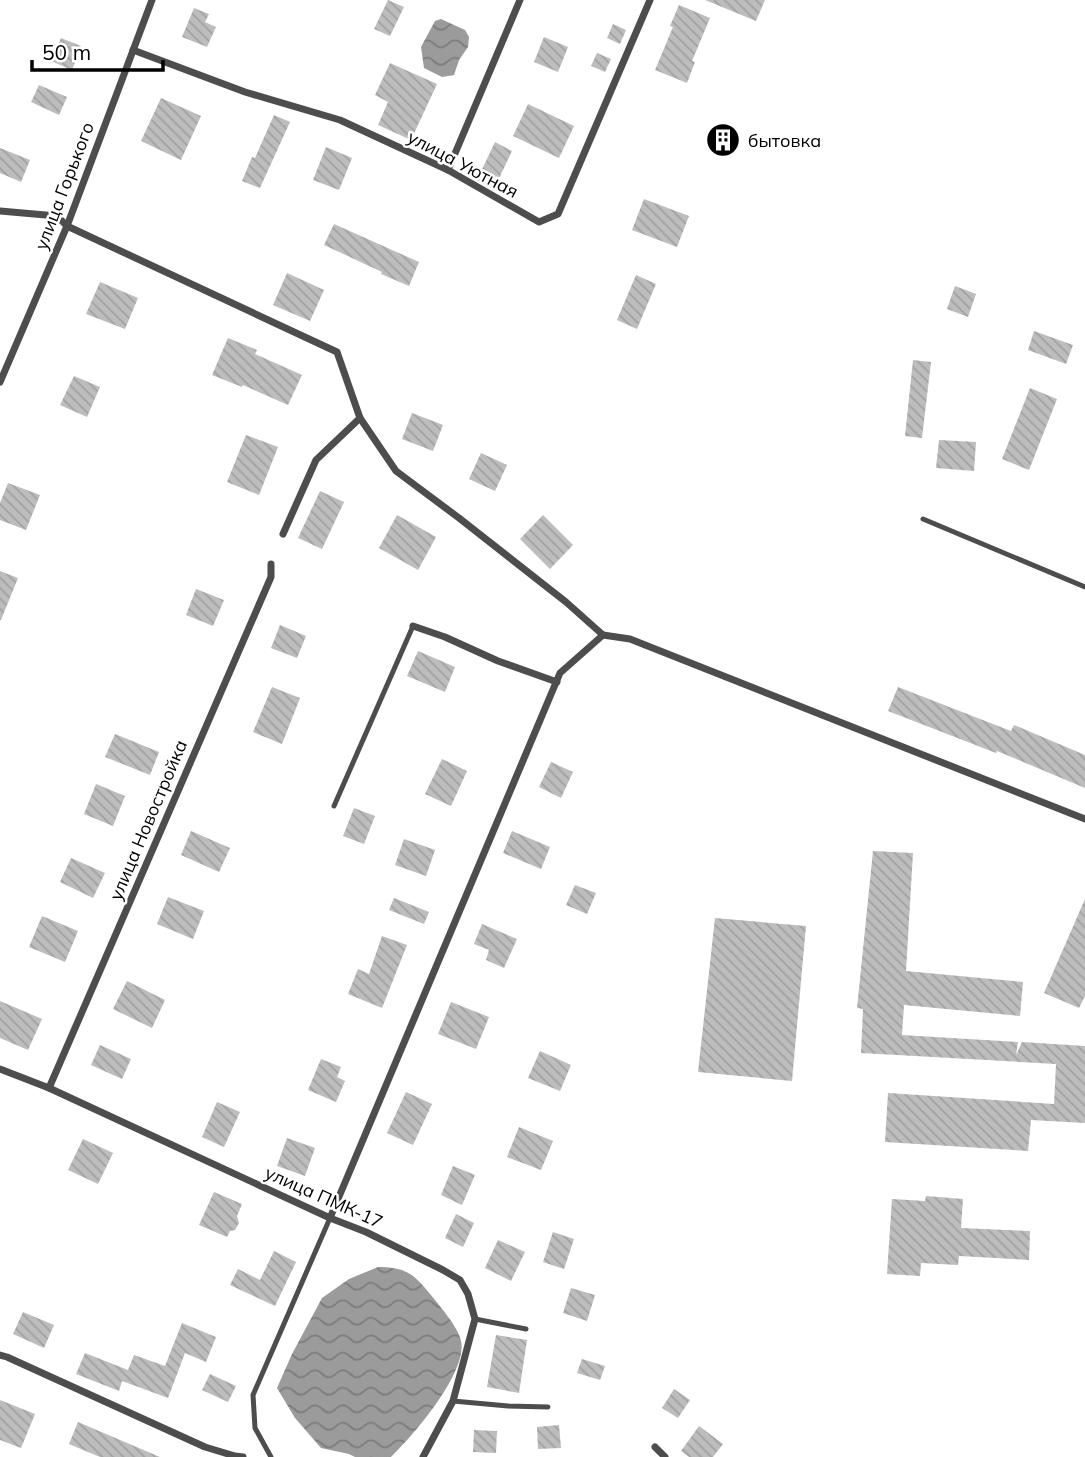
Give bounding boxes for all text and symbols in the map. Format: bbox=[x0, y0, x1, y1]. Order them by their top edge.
scale bar bbox=[32, 28, 163, 72]
text: 50 m bbox=[42, 39, 91, 65]
street label: улица Горького bbox=[29, 119, 99, 253]
building icon: бытовка bbox=[704, 121, 742, 159]
street label: улица Уютная bbox=[404, 125, 522, 203]
place label: бытовка bbox=[748, 129, 821, 152]
street label: улица Новостройка bbox=[104, 736, 192, 904]
street label: улица ПМК-17 bbox=[262, 1161, 386, 1233]

